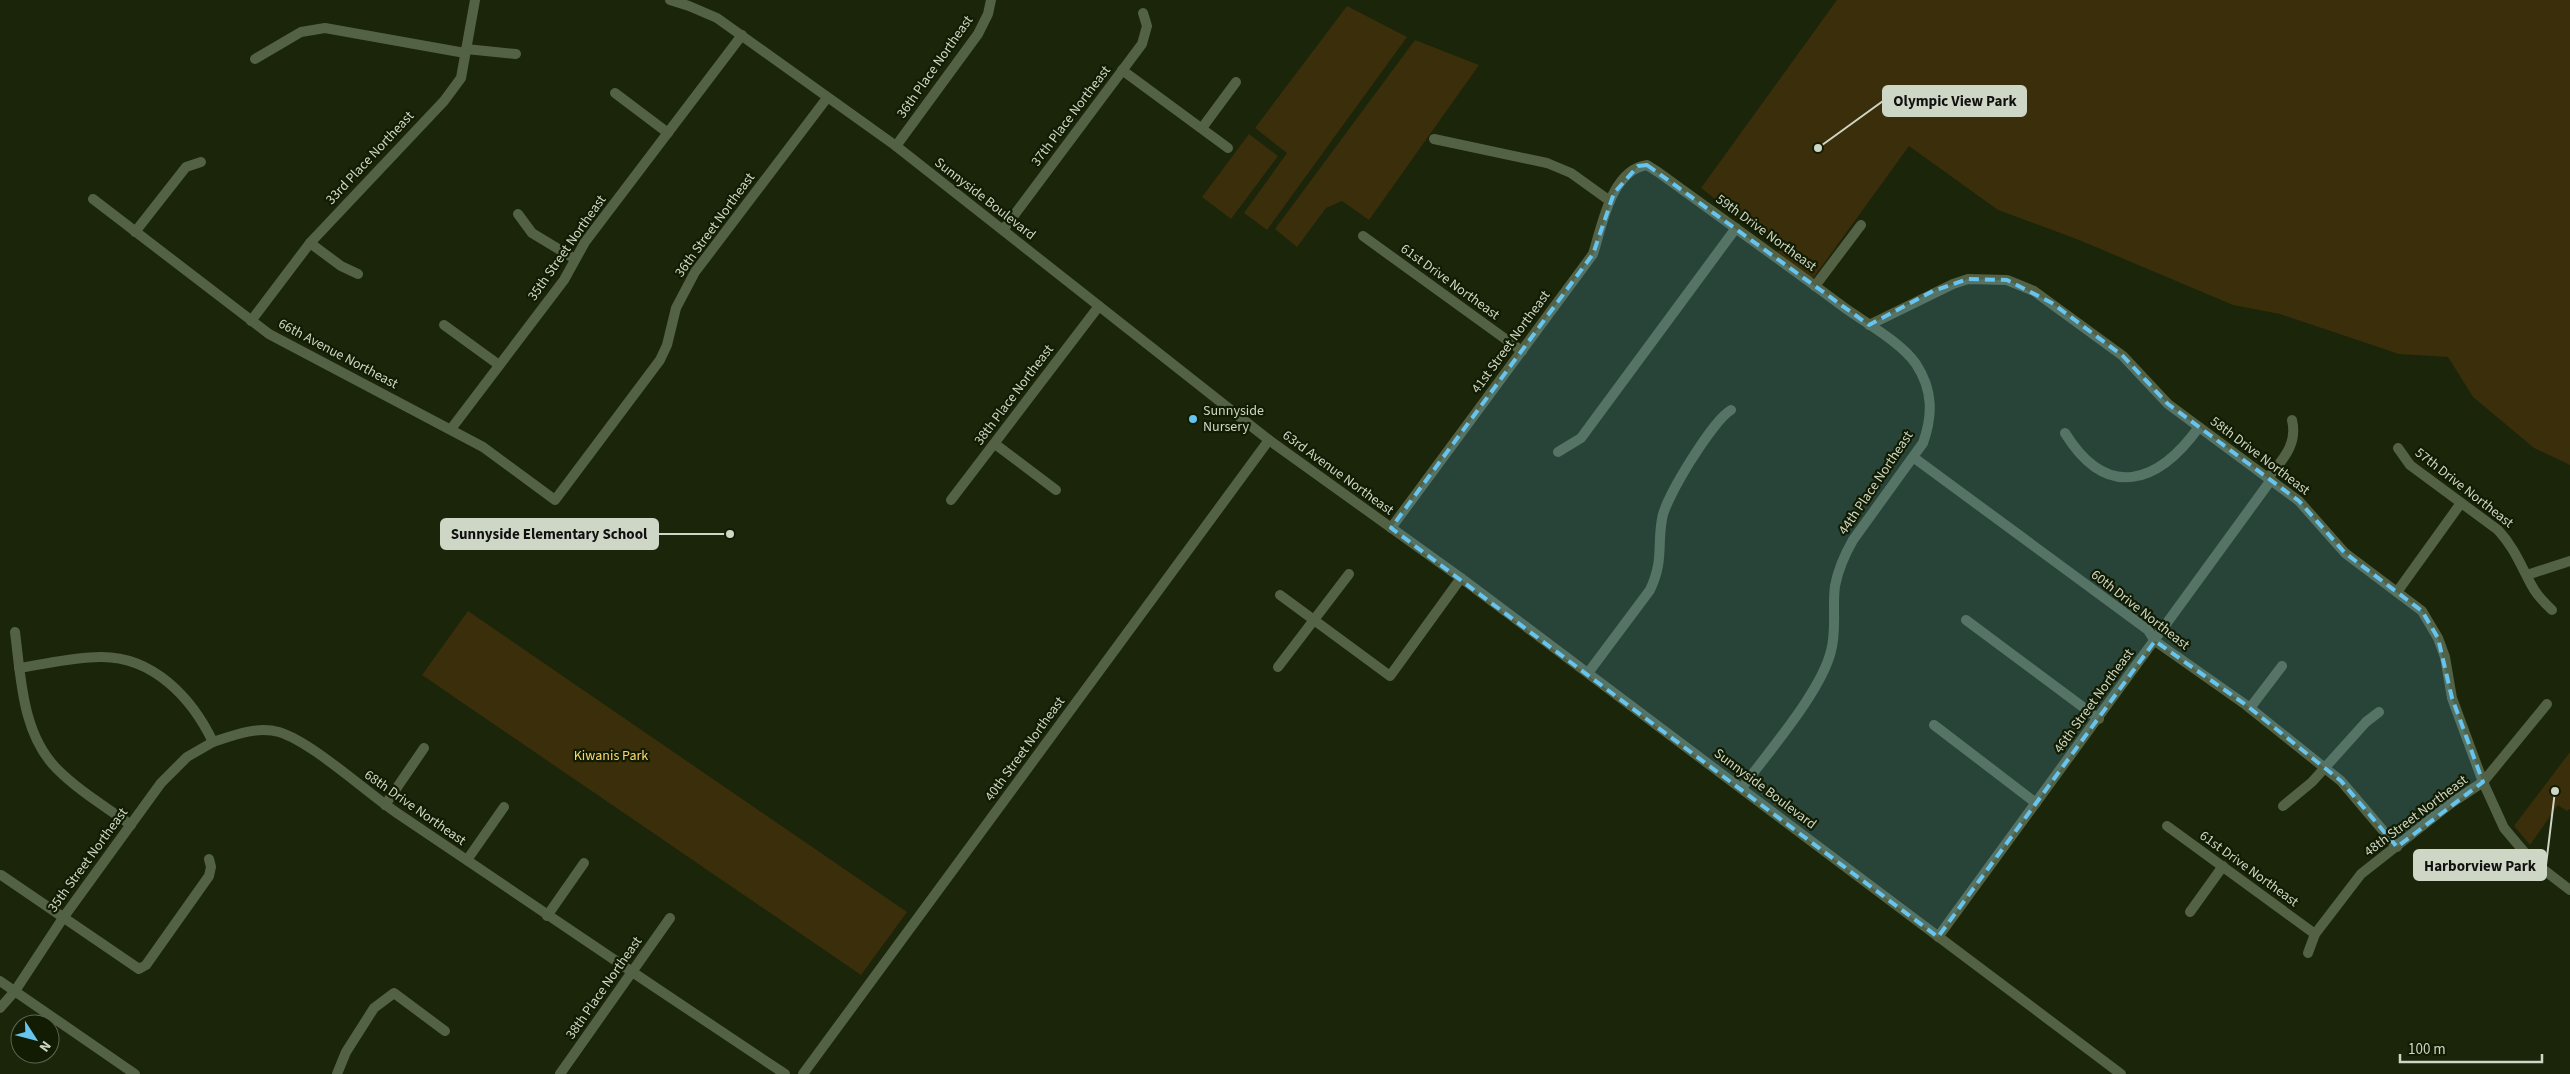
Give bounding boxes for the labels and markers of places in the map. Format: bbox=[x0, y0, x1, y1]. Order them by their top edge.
callout: Olympic View Park bbox=[1883, 86, 2026, 116]
place label: Sunnyside Nursery bbox=[1203, 401, 1264, 437]
marker: Sunnyside Nursery bbox=[1187, 413, 1199, 425]
callout: Sunnyside Elementary School bbox=[441, 519, 658, 549]
callout: Harborview Park bbox=[2414, 850, 2546, 880]

